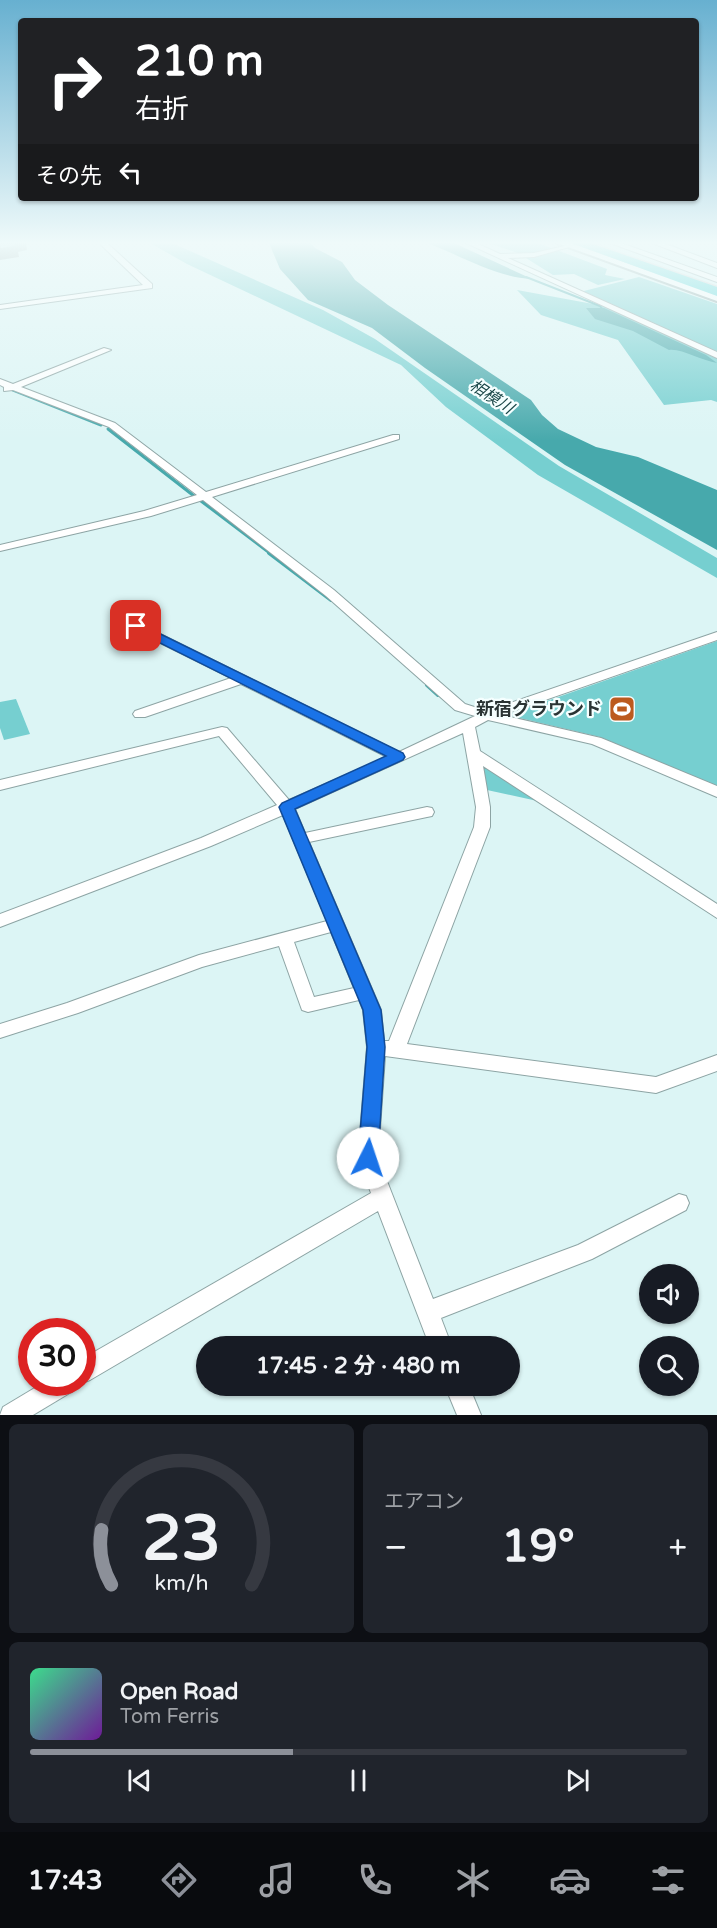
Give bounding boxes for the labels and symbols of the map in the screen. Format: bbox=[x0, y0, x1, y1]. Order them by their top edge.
water label: 相模川 bbox=[466, 375, 519, 419]
pin bbox=[110, 600, 161, 651]
sports icon: 新宿グラウンド bbox=[607, 694, 637, 724]
place label: 新宿グラウンド bbox=[476, 698, 602, 720]
position arrow bbox=[336, 1126, 400, 1190]
speed limit sign: 30 bbox=[18, 1318, 96, 1396]

